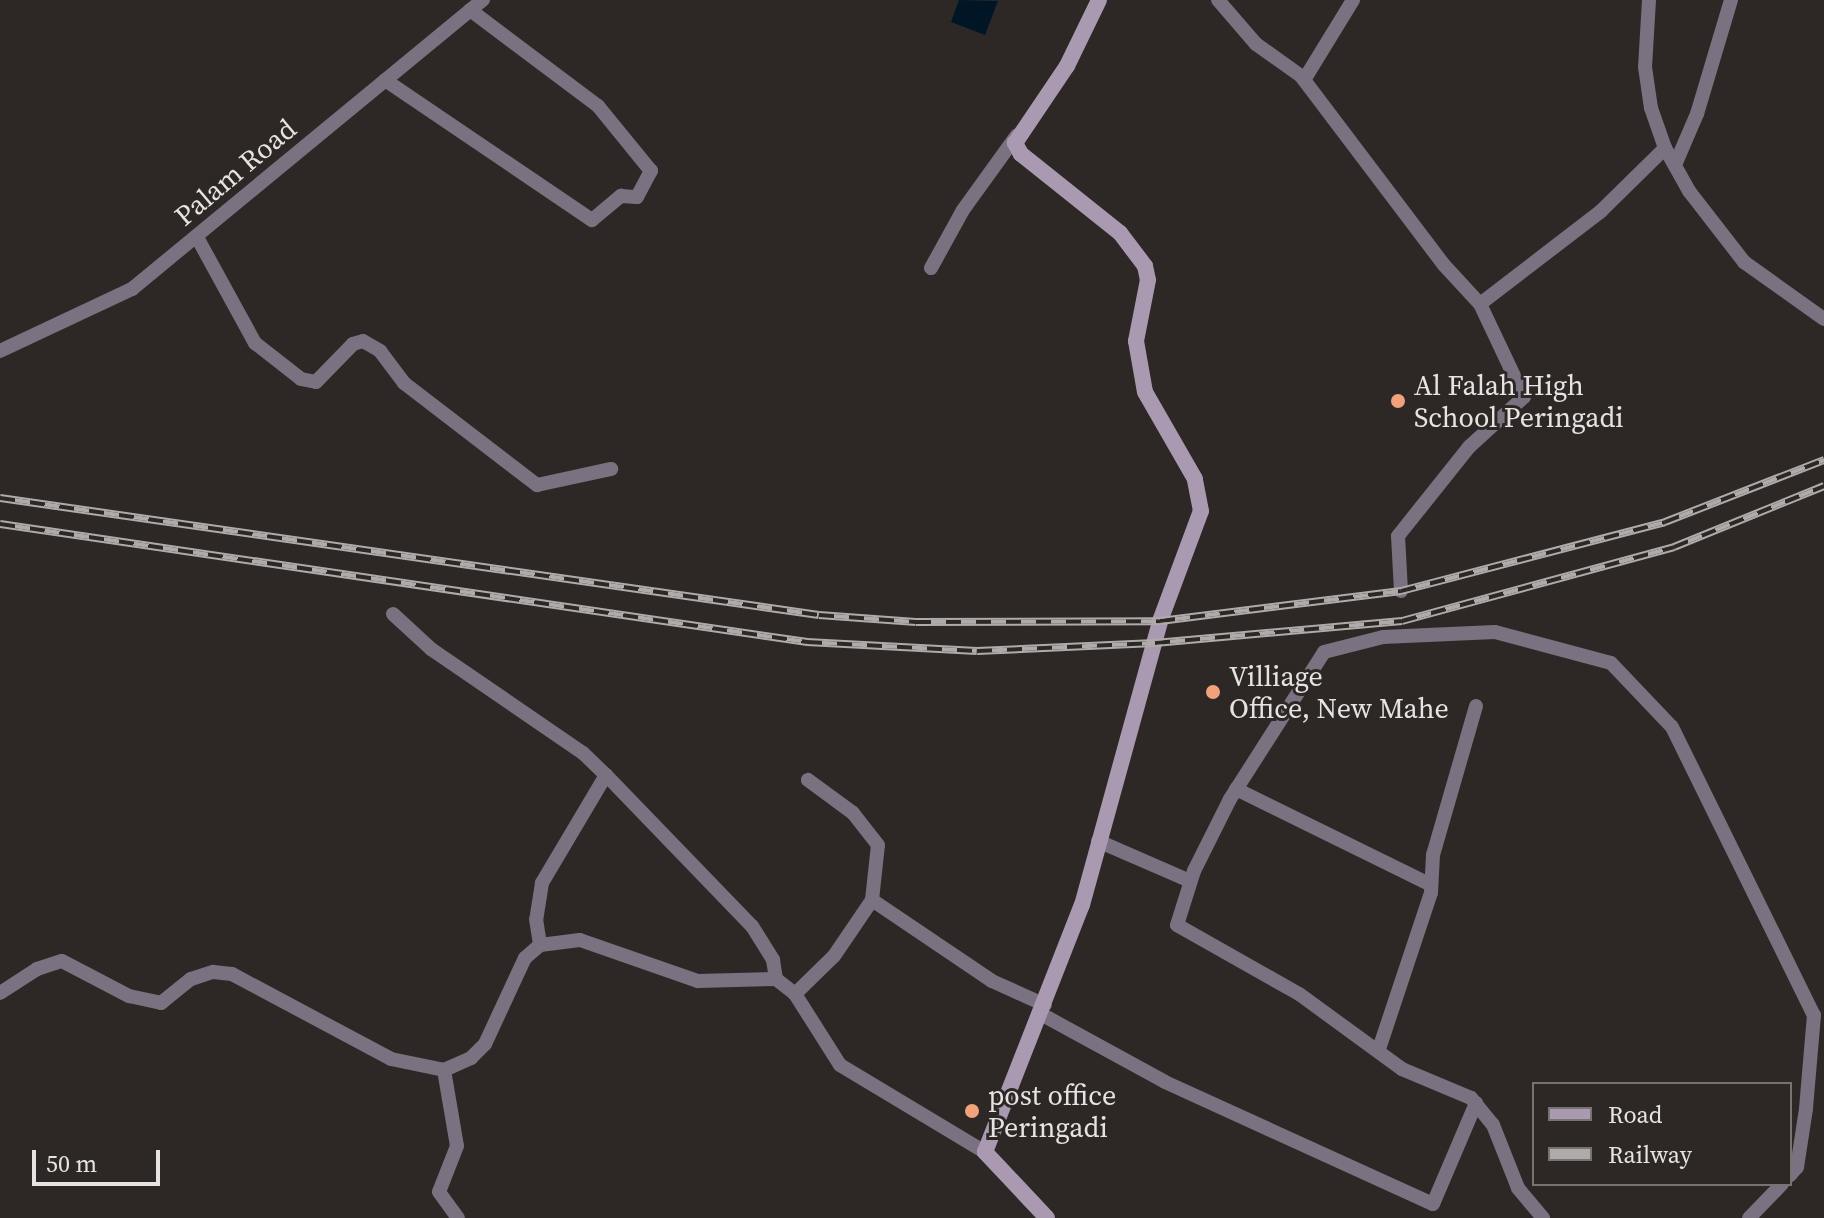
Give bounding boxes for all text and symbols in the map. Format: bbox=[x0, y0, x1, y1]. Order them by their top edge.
street label: Palam Road bbox=[167, 112, 303, 232]
place label: Al Falah High School Peringadi bbox=[1414, 368, 1624, 434]
marker: Al Falah High School Peringadi bbox=[1389, 392, 1407, 410]
place label: Villiage Office, New Mahe bbox=[1229, 659, 1449, 725]
marker: Villiage Office, New Mahe bbox=[1204, 683, 1222, 701]
place label: post office Peringadi bbox=[988, 1078, 1116, 1144]
legend bbox=[1532, 1082, 1792, 1186]
text: Road bbox=[1608, 1098, 1662, 1131]
marker: post office Peringadi bbox=[963, 1102, 981, 1120]
scale bar bbox=[36, 1134, 164, 1184]
text: Railway bbox=[1608, 1138, 1692, 1171]
text: 50 m bbox=[46, 1147, 97, 1180]

